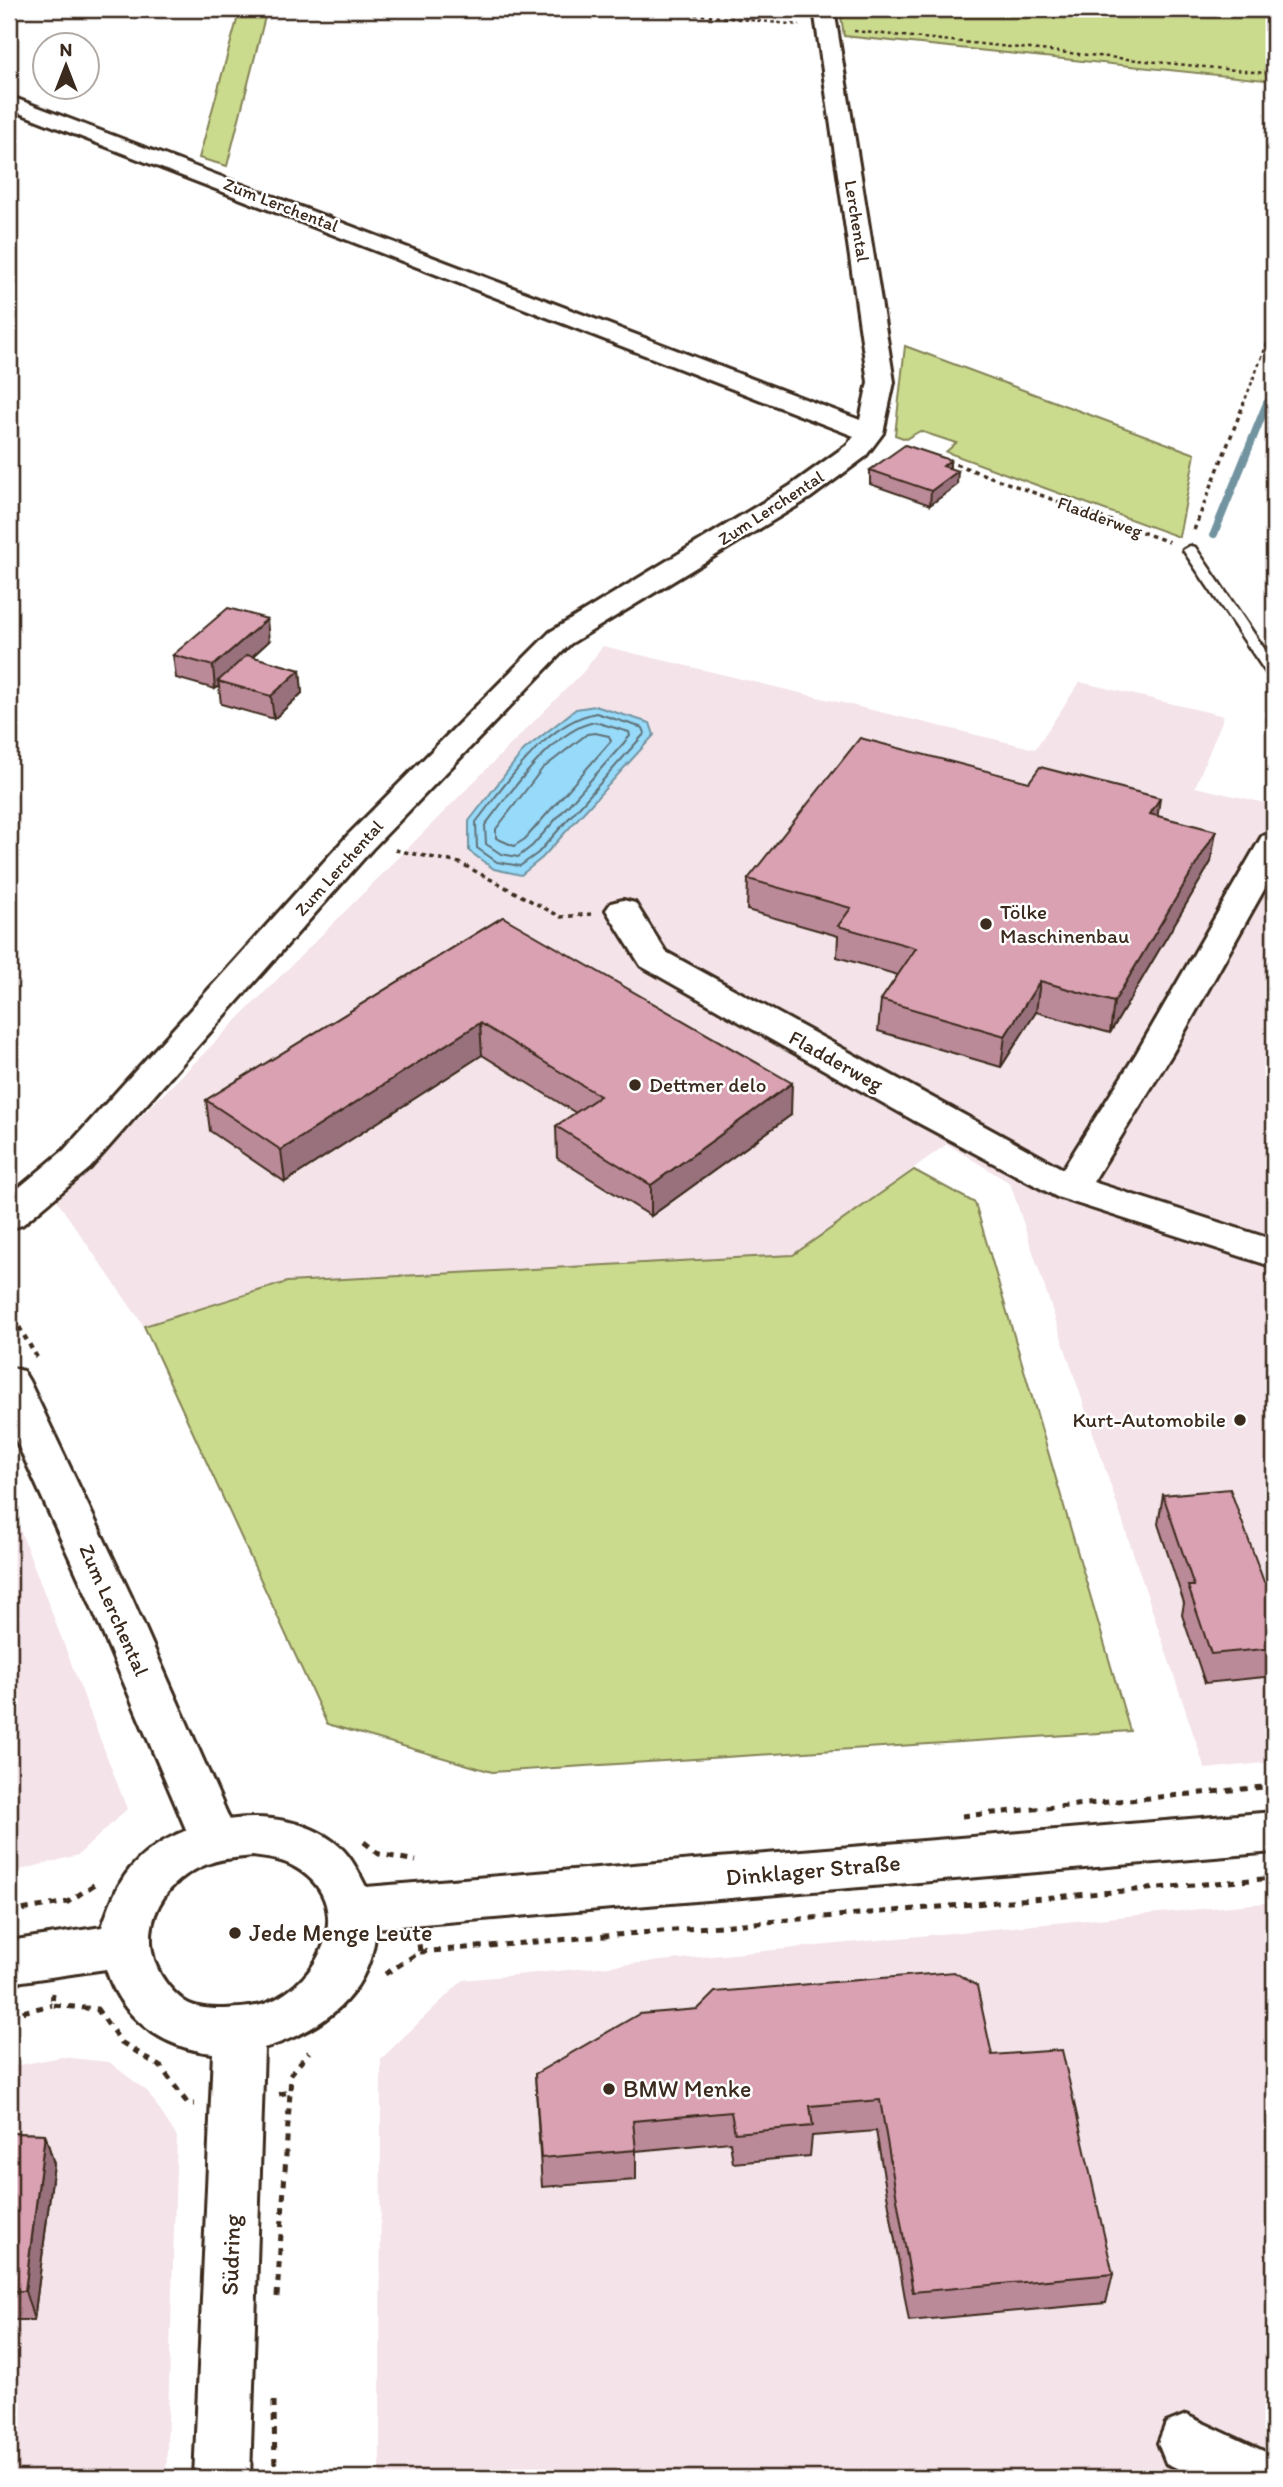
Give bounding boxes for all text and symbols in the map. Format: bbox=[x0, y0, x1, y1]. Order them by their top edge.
north arrow bbox=[32, 32, 102, 102]
text: N bbox=[60, 38, 72, 61]
street label: Zum Lerchental bbox=[220, 173, 342, 237]
street label: Lerchental bbox=[840, 179, 874, 263]
street label: Zum Lerchental bbox=[714, 466, 828, 550]
street label: Fladderweg bbox=[1054, 491, 1146, 543]
street label: Zum Lerchental bbox=[290, 816, 388, 920]
place label: Tölke Maschinenbau bbox=[1000, 899, 1129, 948]
marker: Tölke Maschinenbau bbox=[978, 916, 994, 932]
street label: Fladderweg bbox=[785, 1024, 888, 1097]
place label: Dettmer delo bbox=[649, 1072, 766, 1097]
marker: Dettmer delo bbox=[627, 1077, 643, 1093]
place label: Kurt-Automobile bbox=[1073, 1407, 1226, 1432]
marker: Kurt-Automobile bbox=[1232, 1412, 1248, 1428]
street label: Zum Lerchental bbox=[74, 1540, 155, 1680]
street label: Dinklager Straße bbox=[724, 1847, 902, 1892]
place label: Jede Menge Leute bbox=[249, 1918, 432, 1947]
marker: Jede Menge Leute bbox=[227, 1925, 243, 1941]
place label: BMW Menke bbox=[623, 2074, 751, 2103]
marker: BMW Menke bbox=[601, 2081, 617, 2097]
street label: Südring bbox=[215, 2213, 246, 2296]

